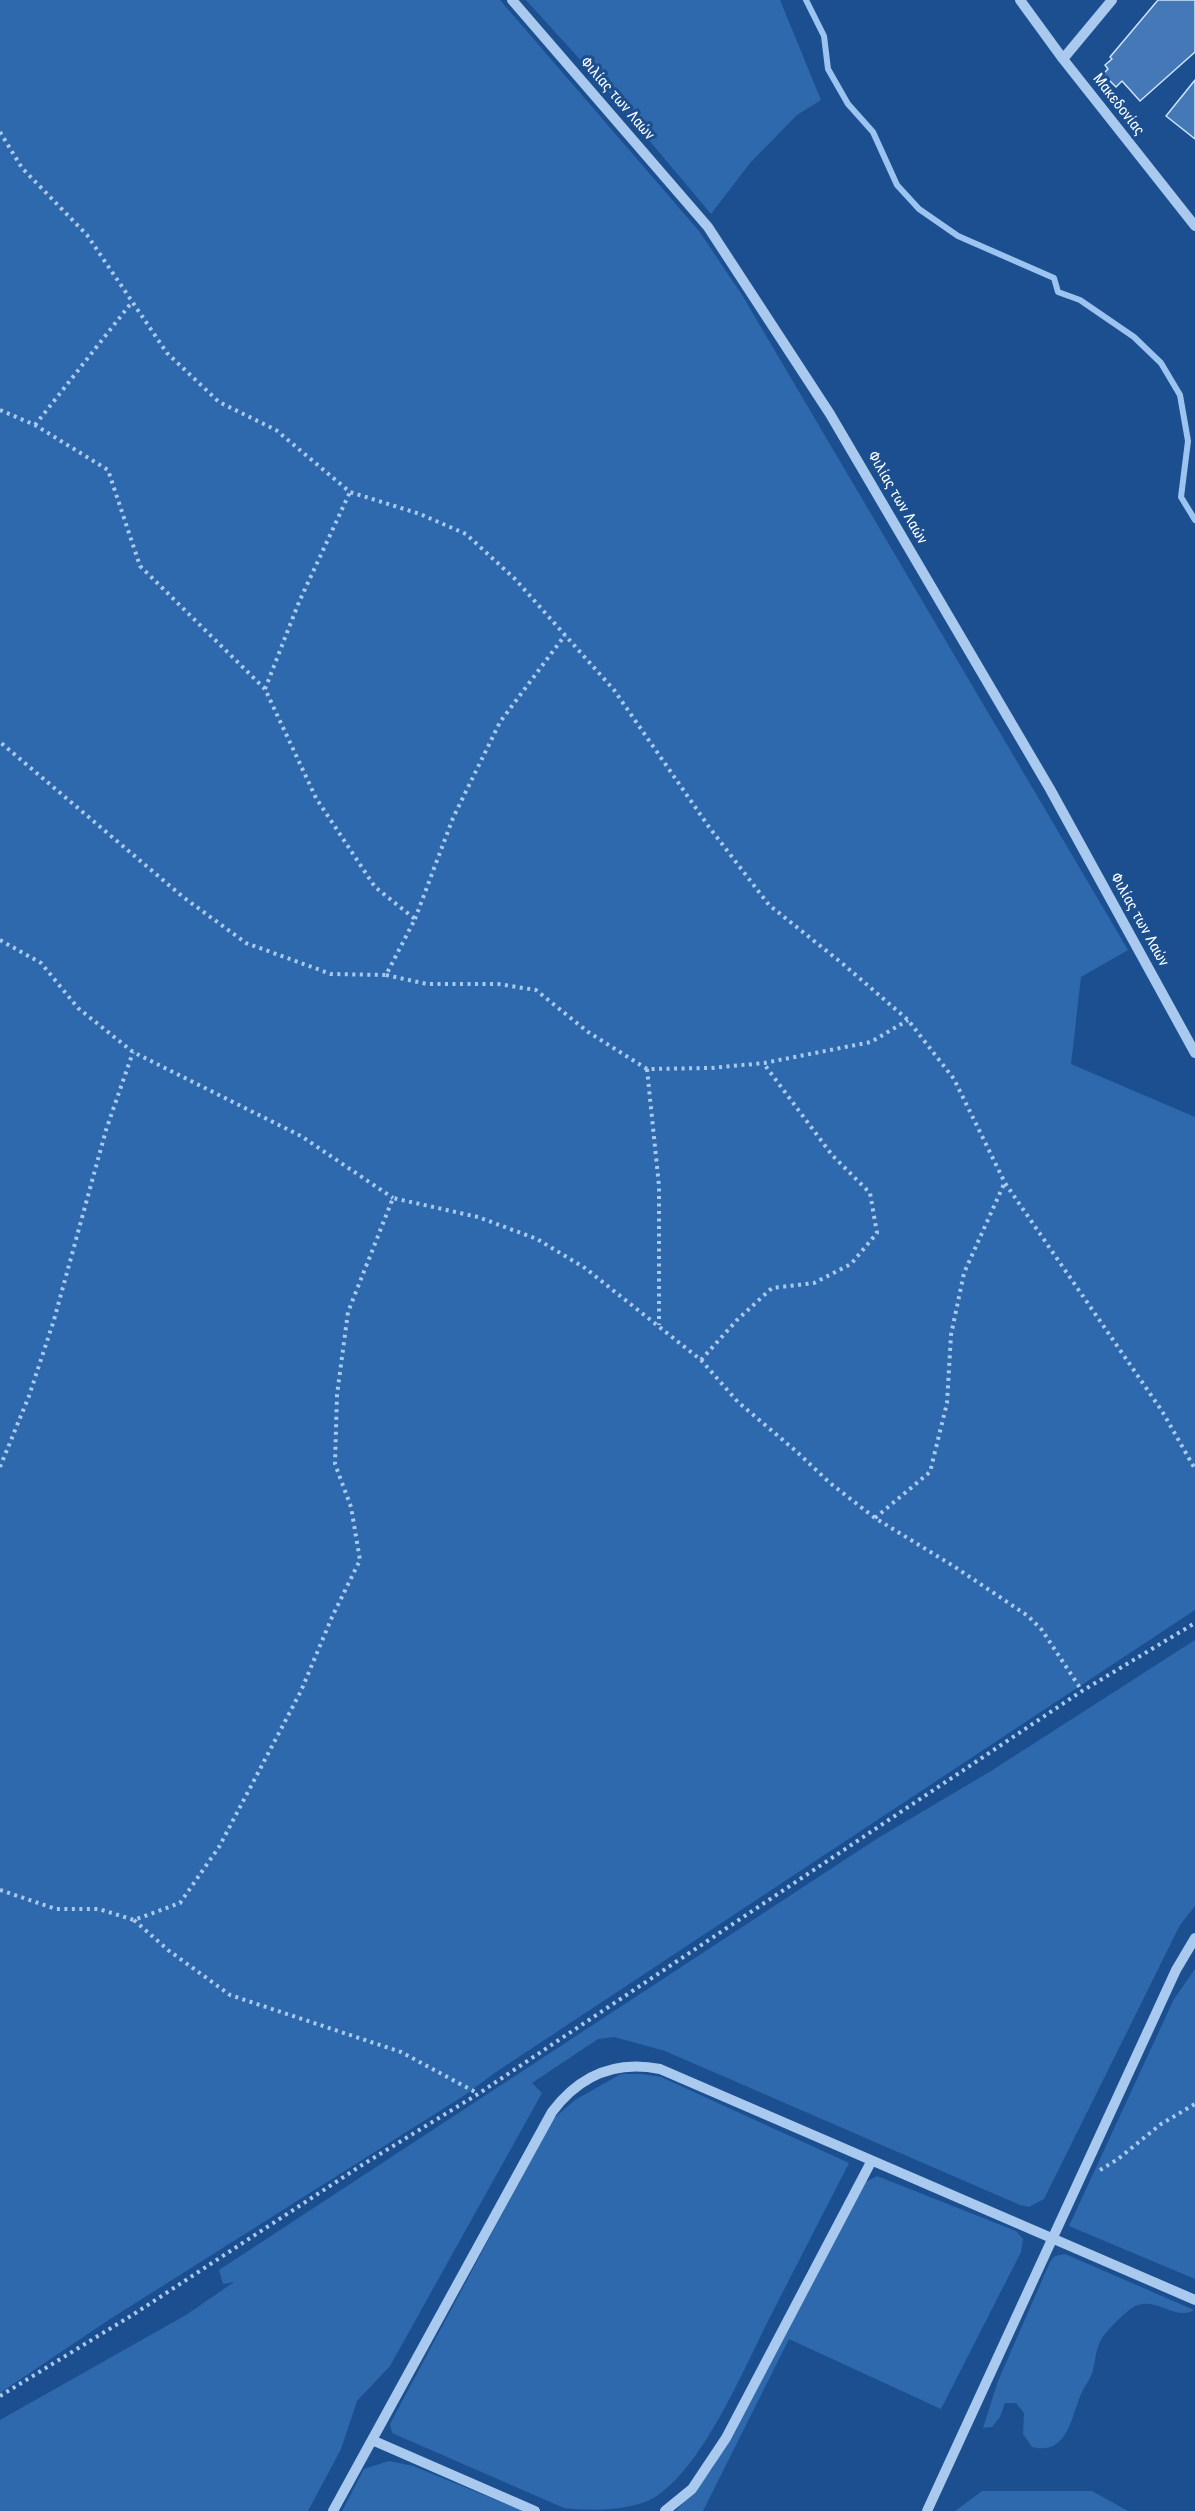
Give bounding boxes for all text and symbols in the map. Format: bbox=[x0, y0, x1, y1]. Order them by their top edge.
street label: Φιλίας των Λαών bbox=[576, 54, 658, 144]
street label: Μακεδονίας bbox=[1088, 70, 1148, 140]
street label: Φιλίας των Λαών bbox=[863, 448, 931, 548]
street label: Φιλίας των Λαών bbox=[1106, 870, 1172, 970]

